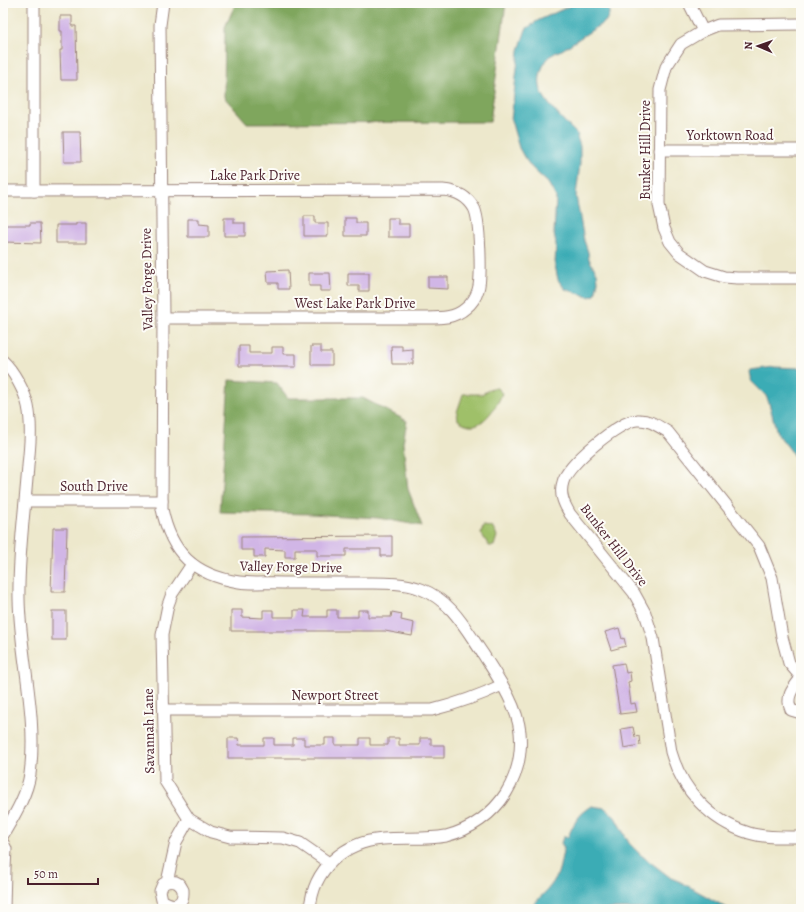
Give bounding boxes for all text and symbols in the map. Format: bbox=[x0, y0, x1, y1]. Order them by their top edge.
north arrow bbox=[738, 26, 778, 66]
text: N bbox=[741, 41, 756, 50]
street label: Bunker Hill Drive bbox=[636, 100, 655, 200]
street label: Yorktown Road bbox=[685, 126, 774, 145]
street label: Lake Park Drive bbox=[210, 166, 300, 185]
street label: Valley Forge Drive bbox=[137, 228, 157, 331]
street label: West Lake Park Drive bbox=[293, 294, 416, 313]
street label: South Drive bbox=[60, 477, 128, 496]
street label: Bunker Hill Drive bbox=[576, 500, 652, 590]
street label: Valley Forge Drive bbox=[239, 557, 342, 577]
street label: Newport Street bbox=[291, 686, 379, 705]
street label: Savannah Lane bbox=[139, 688, 159, 774]
scale bar bbox=[28, 860, 98, 886]
text: 50 m bbox=[34, 866, 58, 882]

